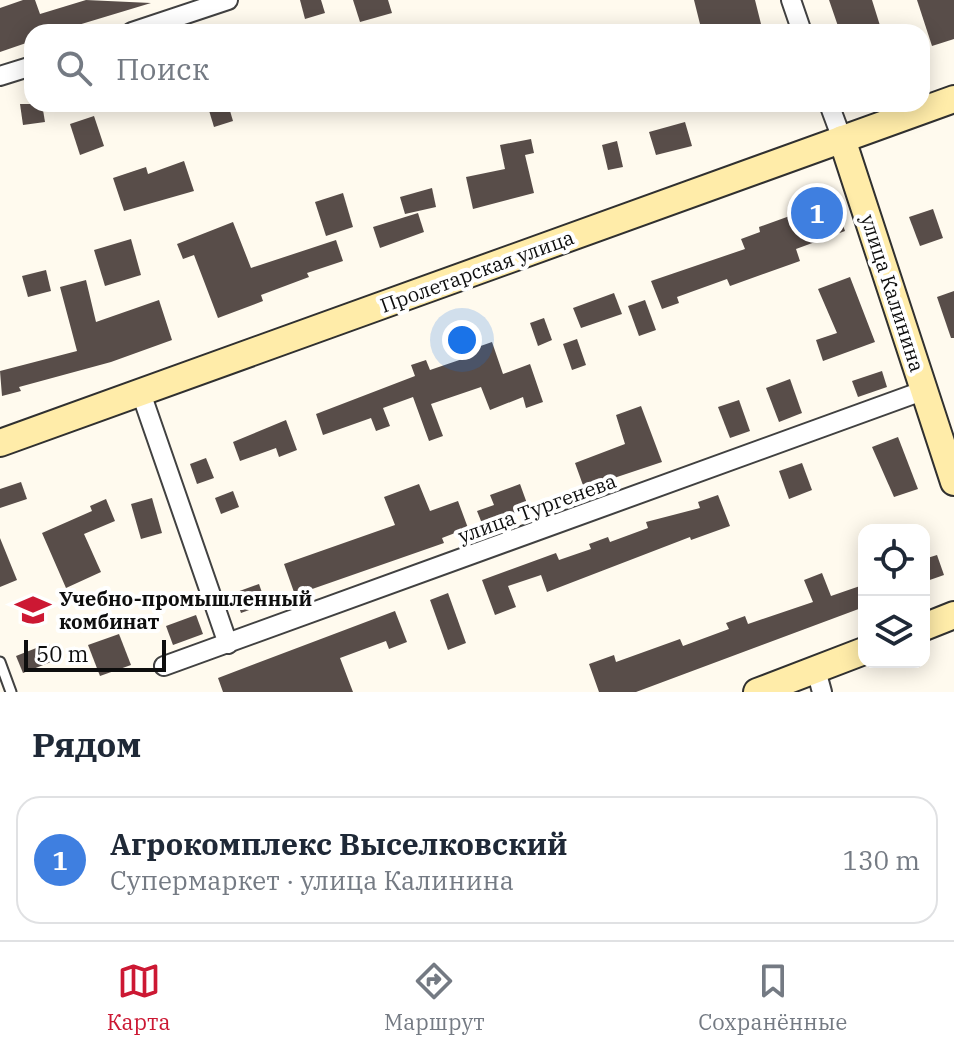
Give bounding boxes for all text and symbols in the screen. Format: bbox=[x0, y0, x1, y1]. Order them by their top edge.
search box bbox=[24, 24, 930, 112]
icon: search bbox=[52, 46, 96, 90]
text: Поиск bbox=[116, 49, 209, 88]
pin: 1 bbox=[791, 183, 843, 243]
street label: улица Калинина bbox=[855, 211, 931, 375]
street label: Пролетарская улица bbox=[376, 223, 578, 319]
your location bbox=[442, 320, 482, 360]
street label: улица Тургенева bbox=[454, 467, 620, 549]
map controls bbox=[858, 524, 930, 668]
button: locate bbox=[858, 524, 930, 596]
place label: Учебно-промышленный комбинат bbox=[59, 585, 312, 635]
school or university icon: Учебно-промышленный комбинат bbox=[14, 591, 52, 629]
button: layers bbox=[858, 596, 930, 668]
scale bar bbox=[24, 636, 166, 672]
text: 50 m bbox=[36, 639, 88, 668]
text: Рядом bbox=[32, 722, 141, 766]
text: Агрокомплекс Выселковский bbox=[110, 824, 568, 863]
text: 1 bbox=[52, 843, 68, 877]
text: 130 m bbox=[842, 843, 920, 877]
text: Супермаркет · улица Калинина bbox=[110, 863, 514, 897]
tab: Карта bbox=[107, 959, 171, 1036]
tab: Маршрут bbox=[384, 959, 485, 1036]
tab: Сохранённые bbox=[698, 959, 847, 1036]

